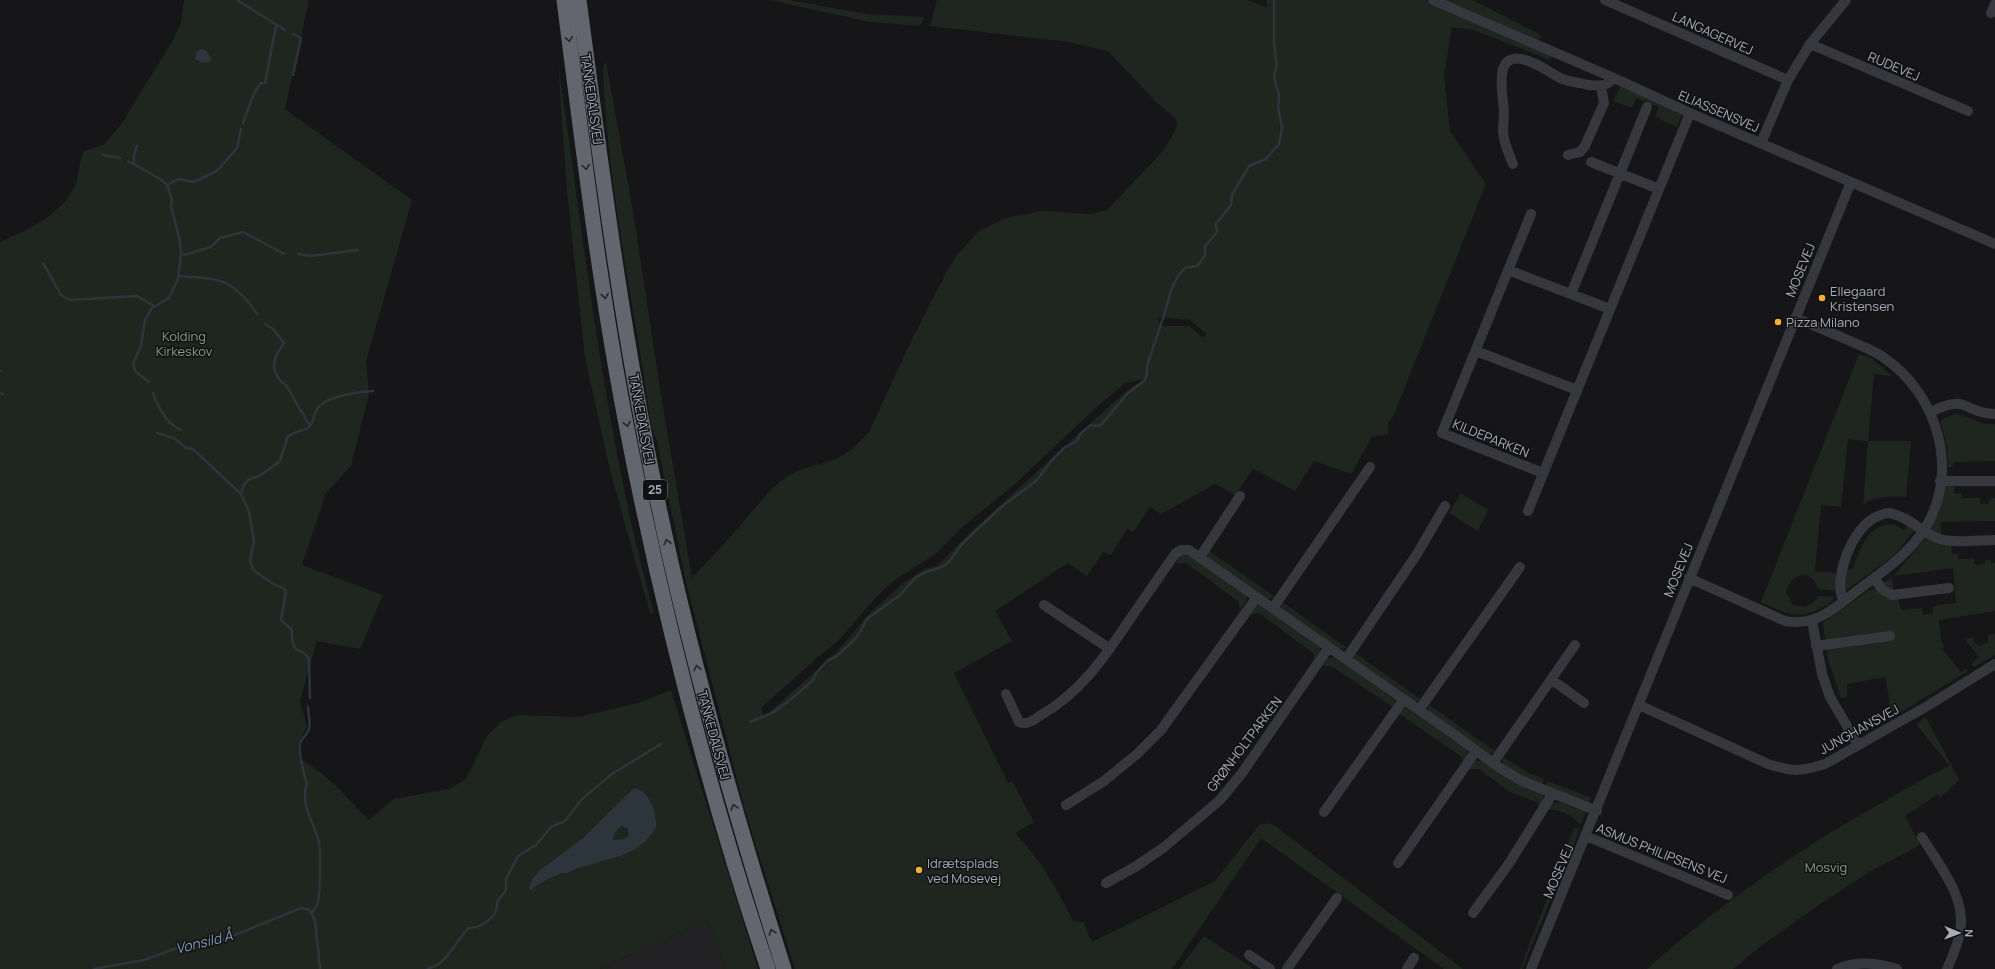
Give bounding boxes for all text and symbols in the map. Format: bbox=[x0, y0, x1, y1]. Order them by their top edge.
street label: LANGAGERVEJ bbox=[1670, 7, 1756, 59]
one-way arrow bbox=[564, 36, 573, 42]
street label: RUDEVEJ bbox=[1865, 47, 1923, 85]
street label: TANKEDALSVEJ bbox=[577, 52, 607, 146]
street label: ELIASSENSVEJ bbox=[1676, 86, 1762, 136]
one-way arrow bbox=[582, 164, 591, 171]
street label: MOSEVEJ bbox=[1781, 240, 1819, 300]
place label: Ellegaard Kristensen bbox=[1830, 282, 1894, 315]
one-way arrow bbox=[600, 293, 609, 299]
marker: Ellegaard Kristensen bbox=[1817, 293, 1827, 303]
place label: Pizza Milano bbox=[1786, 313, 1860, 331]
marker: Pizza Milano bbox=[1773, 317, 1783, 327]
park label: Kolding Kirkeskov bbox=[156, 327, 213, 360]
street label: TANKEDALSVEJ bbox=[625, 372, 659, 466]
street label: KILDEPARKEN bbox=[1450, 414, 1532, 462]
one-way arrow bbox=[622, 421, 630, 427]
road number: 25 bbox=[643, 480, 667, 500]
one-way arrow bbox=[664, 539, 672, 545]
street label: MOSEVEJ bbox=[1659, 540, 1697, 600]
one-way arrow bbox=[693, 665, 701, 672]
street label: TANKEDALSVEJ bbox=[693, 688, 735, 782]
street label: GRØNHOLTPARKEN bbox=[1202, 693, 1286, 795]
street label: JUNGHANSVEJ bbox=[1816, 700, 1902, 758]
one-way arrow bbox=[730, 804, 739, 811]
street label: ASMUS PHILIPSENS VEJ bbox=[1594, 818, 1730, 888]
street label: MOSEVEJ bbox=[1539, 841, 1577, 901]
place label: Idrætsplads ved Mosevej bbox=[927, 854, 1001, 887]
park label: Mosvig bbox=[1805, 858, 1847, 876]
marker: Idrætsplads ved Mosevej bbox=[914, 865, 924, 875]
north arrow bbox=[1939, 913, 1979, 953]
water label: Vonsild Å bbox=[173, 925, 235, 958]
one-way arrow bbox=[768, 929, 777, 936]
text: N bbox=[1962, 929, 1977, 937]

